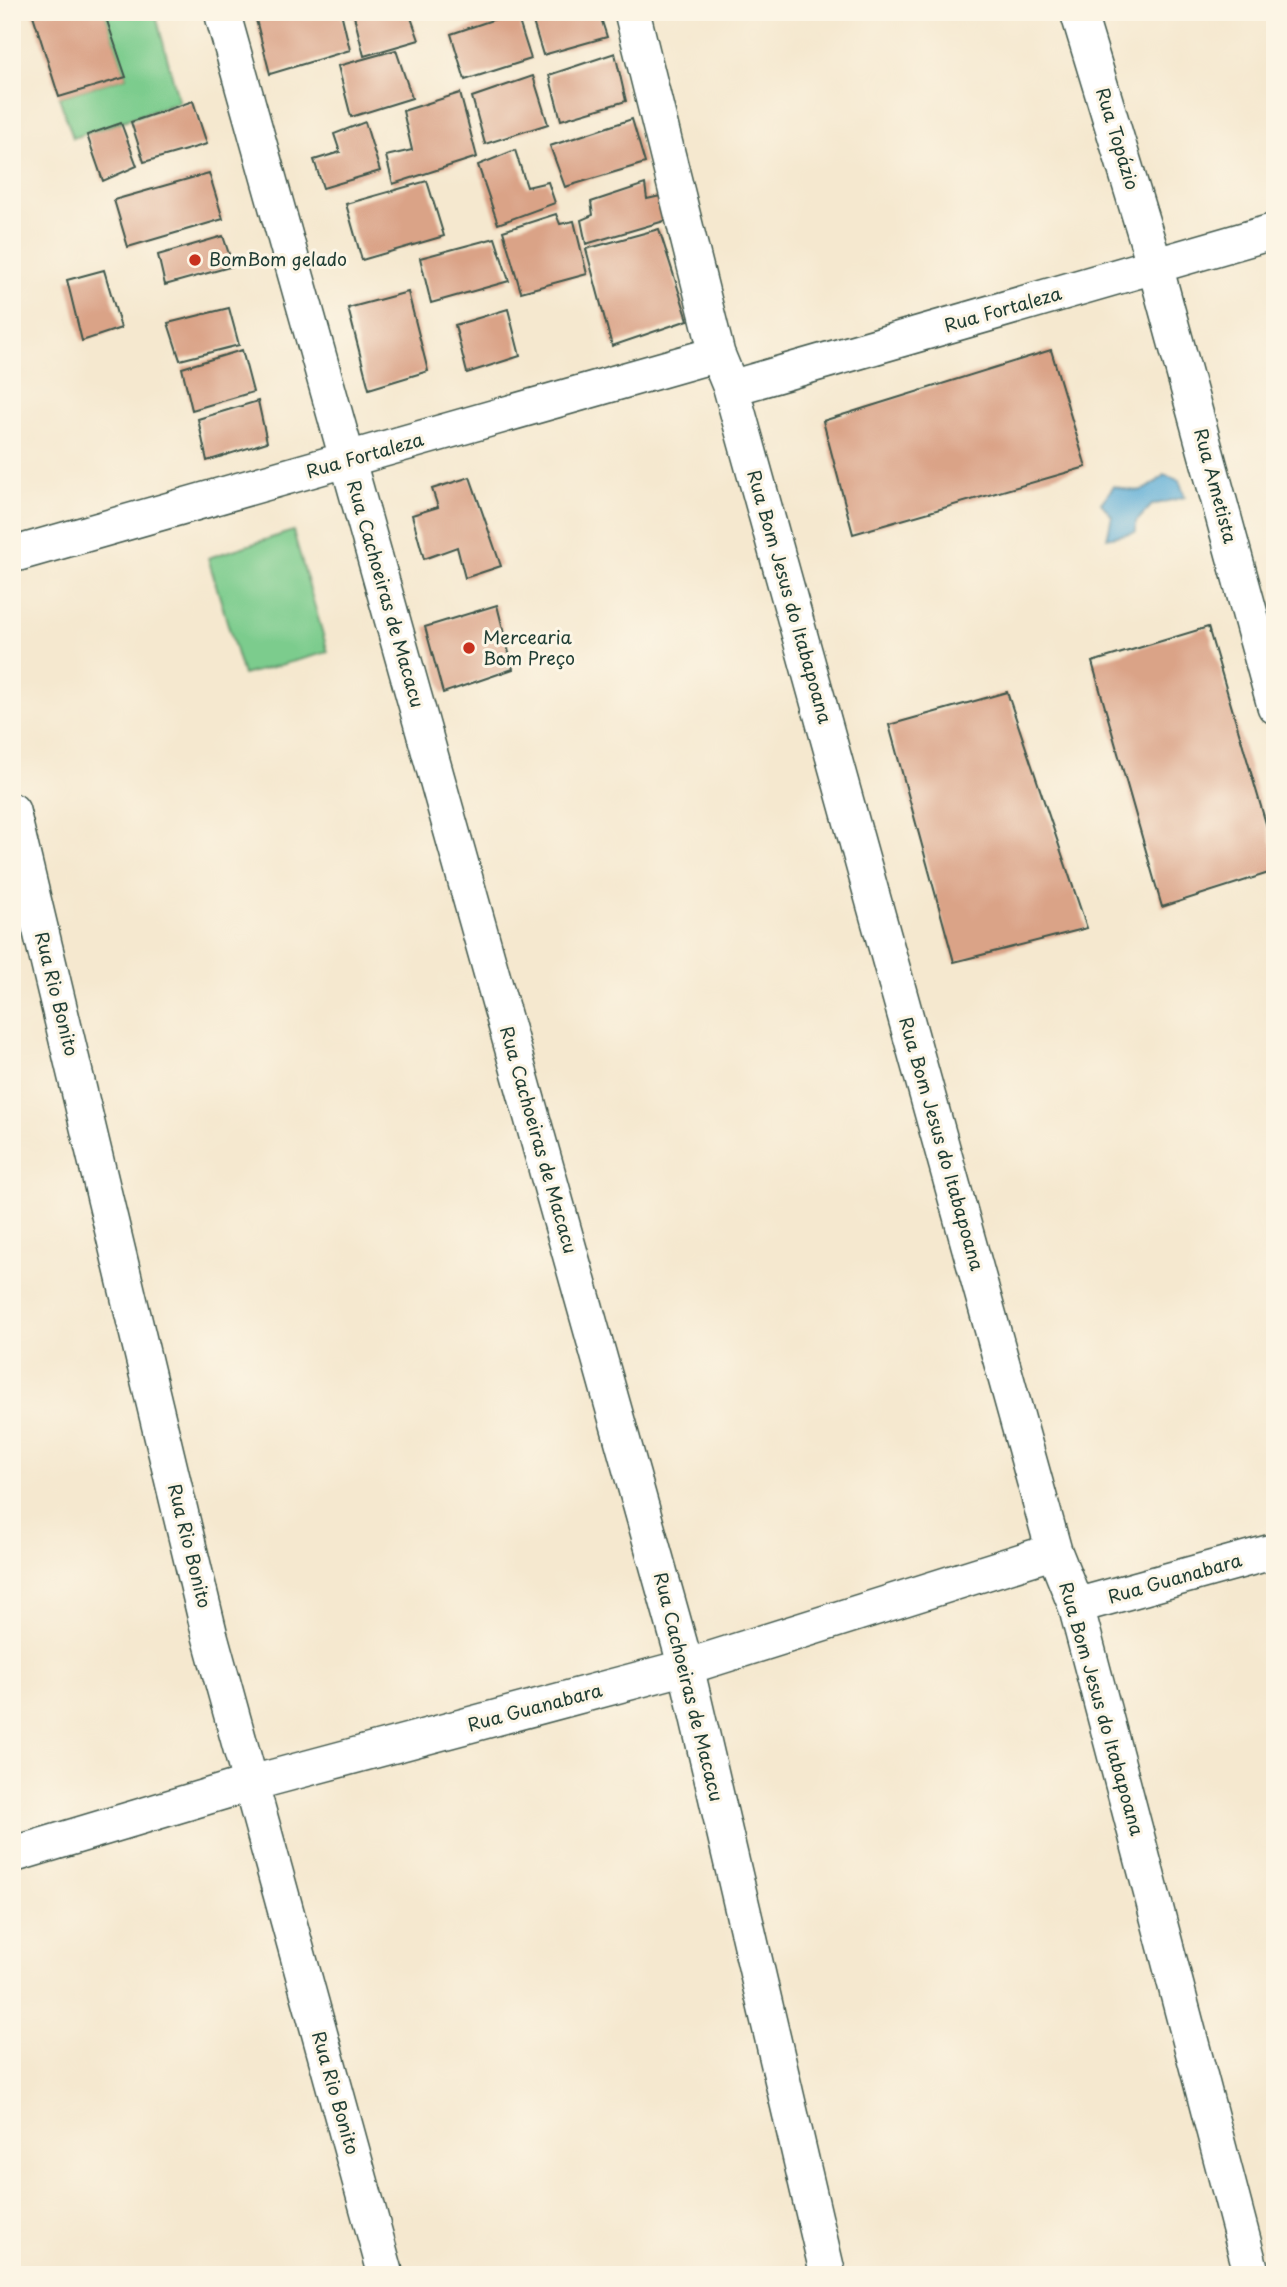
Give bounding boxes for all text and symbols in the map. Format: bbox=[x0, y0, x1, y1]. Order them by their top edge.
street label: Rua Topázio bbox=[1090, 84, 1147, 193]
place label: BomBom gelado bbox=[209, 245, 347, 272]
marker: BomBom gelado bbox=[187, 252, 203, 268]
street label: Rua Fortaleza bbox=[941, 279, 1065, 338]
street label: Rua Fortaleza bbox=[303, 425, 427, 484]
street label: Rua Ametista bbox=[1188, 425, 1245, 547]
street label: Rua Bom Jesus do Itabapoana bbox=[741, 467, 840, 727]
street label: Rua Cachoeiras de Macacu bbox=[341, 477, 432, 710]
place label: Mercearia Bom Preço bbox=[483, 623, 575, 671]
marker: Mercearia Bom Preço bbox=[461, 640, 477, 656]
street label: Rua Rio Bonito bbox=[29, 929, 86, 1059]
street label: Rua Bom Jesus do Itabapoana bbox=[893, 1014, 992, 1274]
street label: Rua Cachoeiras de Macacu bbox=[494, 1023, 585, 1256]
street label: Rua Rio Bonito bbox=[162, 1481, 219, 1611]
street label: Rua Guanabara bbox=[1104, 1545, 1245, 1610]
street label: Rua Cachoeiras de Macacu bbox=[648, 1569, 731, 1804]
street label: Rua Bom Jesus do Itabapoana bbox=[1053, 1579, 1152, 1839]
street label: Rua Guanabara bbox=[464, 1676, 605, 1737]
street label: Rua Rio Bonito bbox=[306, 2028, 367, 2157]

